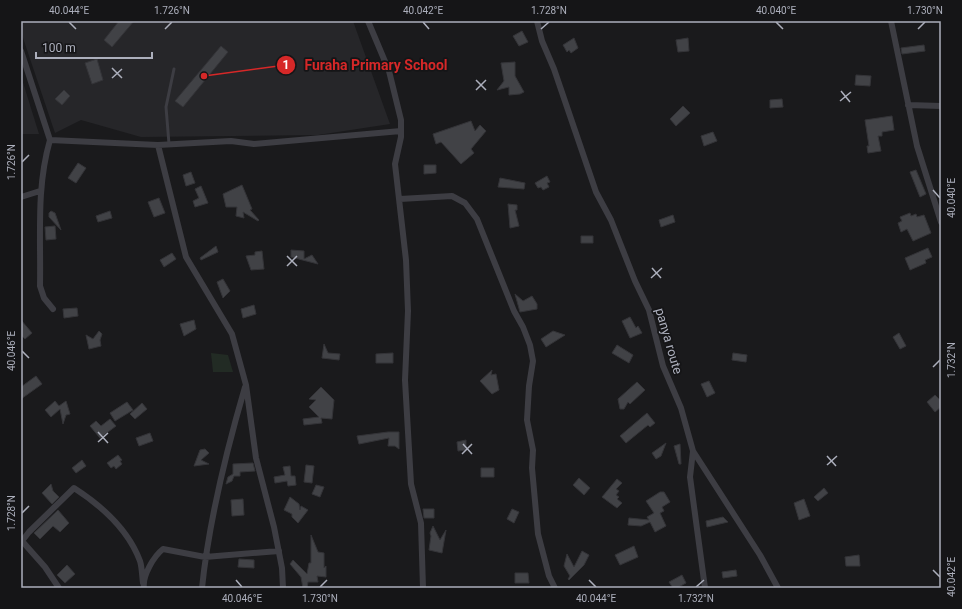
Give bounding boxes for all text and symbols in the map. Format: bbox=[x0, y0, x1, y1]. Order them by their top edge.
text: 40.044°E bbox=[49, 5, 89, 16]
text: 1.726°N bbox=[154, 5, 190, 16]
text: 40.042°E bbox=[403, 5, 443, 16]
text: 1.728°N bbox=[531, 5, 567, 16]
text: 40.040°E bbox=[756, 5, 796, 16]
text: 1.730°N bbox=[907, 5, 943, 16]
scale bar bbox=[36, 34, 152, 60]
text: 100 m bbox=[42, 41, 76, 55]
callout: Furaha Primary School bbox=[276, 52, 455, 78]
text: Furaha Primary School bbox=[304, 57, 448, 73]
text: 1 bbox=[283, 58, 289, 72]
text: 1.726°N bbox=[6, 144, 17, 180]
text: 40.040°E bbox=[946, 178, 957, 218]
street label: panya route bbox=[652, 306, 686, 376]
text: 40.046°E bbox=[6, 331, 17, 371]
text: 1.732°N bbox=[946, 342, 957, 378]
text: 1.728°N bbox=[6, 495, 17, 531]
text: 40.042°E bbox=[946, 557, 957, 597]
text: 40.046°E bbox=[222, 593, 262, 604]
text: 1.730°N bbox=[302, 593, 338, 604]
text: 40.044°E bbox=[576, 593, 616, 604]
text: 1.732°N bbox=[678, 593, 714, 604]

